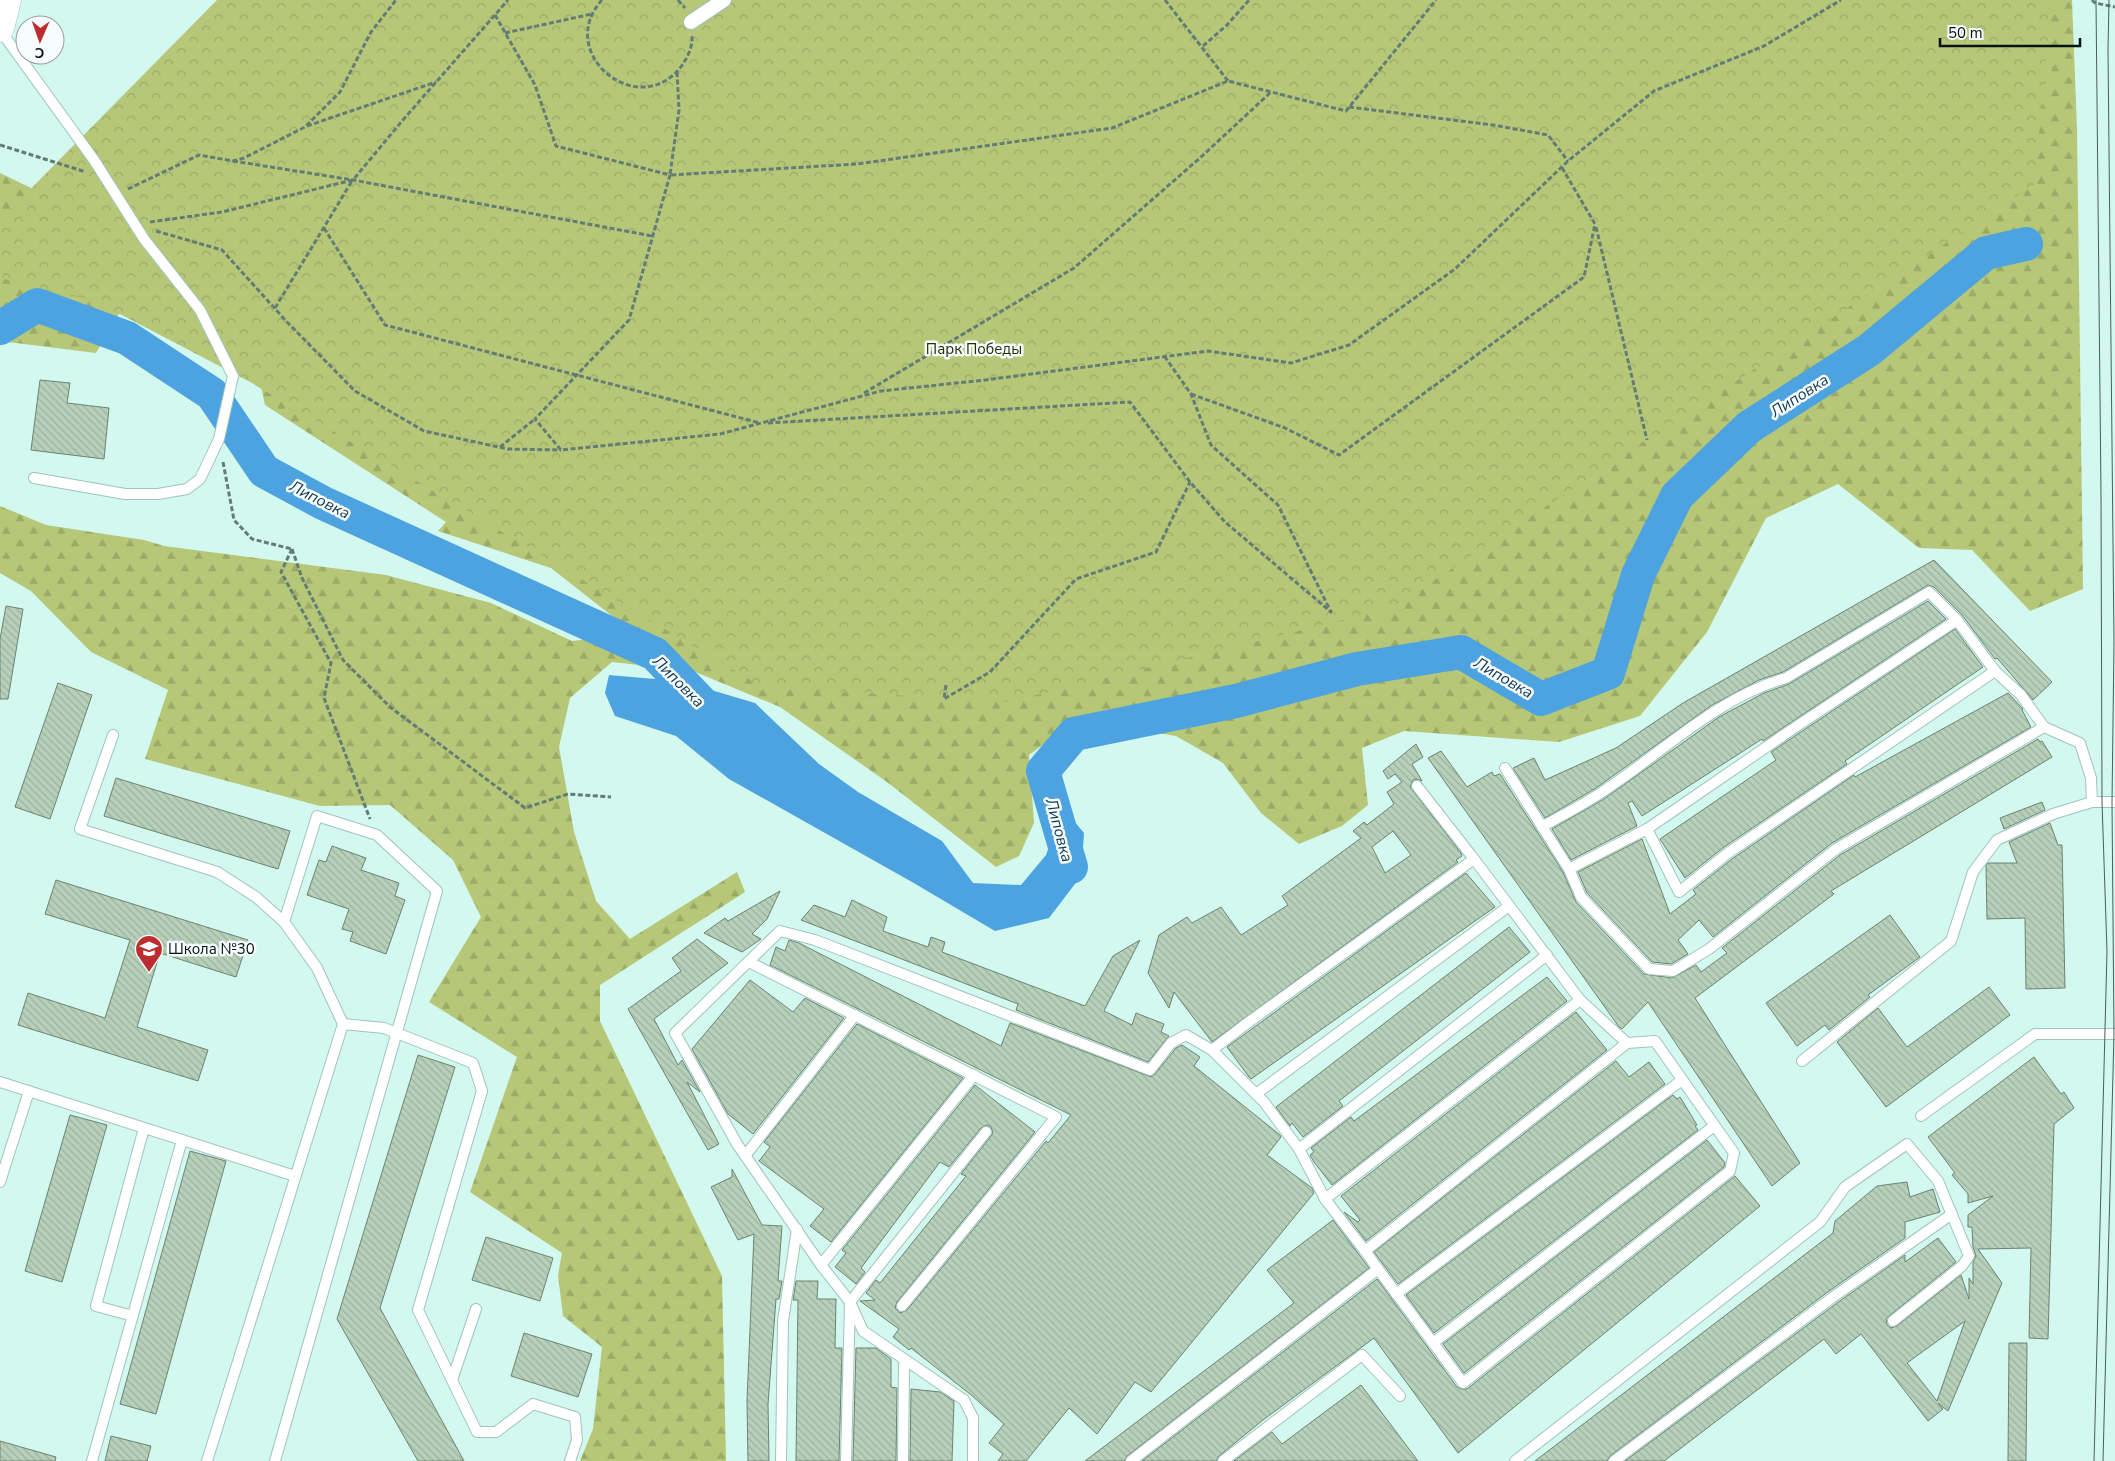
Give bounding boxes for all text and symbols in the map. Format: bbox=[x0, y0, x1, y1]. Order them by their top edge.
north arrow bbox=[15, 15, 65, 65]
scale bar bbox=[1940, 15, 2080, 47]
text: 50 m bbox=[1948, 23, 1983, 43]
text: С bbox=[34, 43, 45, 62]
park label: Парк Победы bbox=[926, 339, 1022, 359]
water label: Липовка bbox=[1765, 369, 1833, 423]
water label: Липовка bbox=[285, 475, 354, 525]
water label: Липовка bbox=[647, 650, 709, 713]
water label: Липовка bbox=[1469, 651, 1537, 704]
water label: Липовка bbox=[1040, 795, 1078, 865]
school or university icon: Школа №30 bbox=[134, 934, 164, 973]
place label: Школа №30 bbox=[168, 939, 255, 959]

